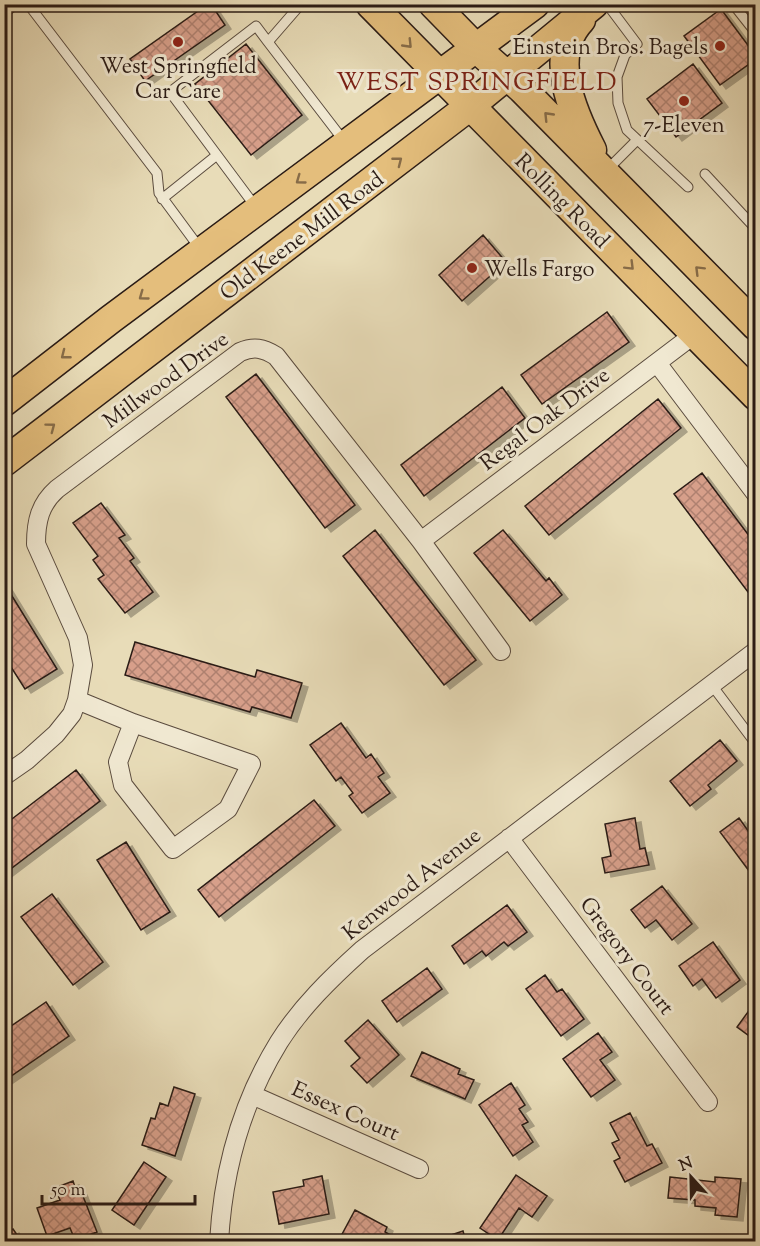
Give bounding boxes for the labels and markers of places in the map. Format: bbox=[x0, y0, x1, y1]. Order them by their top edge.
place label: Einstein Bros. Bagels bbox=[513, 33, 708, 65]
marker: West Springfield Car Care bbox=[171, 35, 185, 49]
marker: Einstein Bros. Bagels bbox=[713, 39, 727, 53]
place label: West Springfield Car Care bbox=[99, 52, 257, 109]
marker: 7-Eleven bbox=[677, 94, 691, 108]
place label: 7-Eleven bbox=[643, 111, 725, 143]
place label: Wells Fargo bbox=[484, 255, 595, 287]
marker: Wells Fargo bbox=[465, 261, 479, 275]

